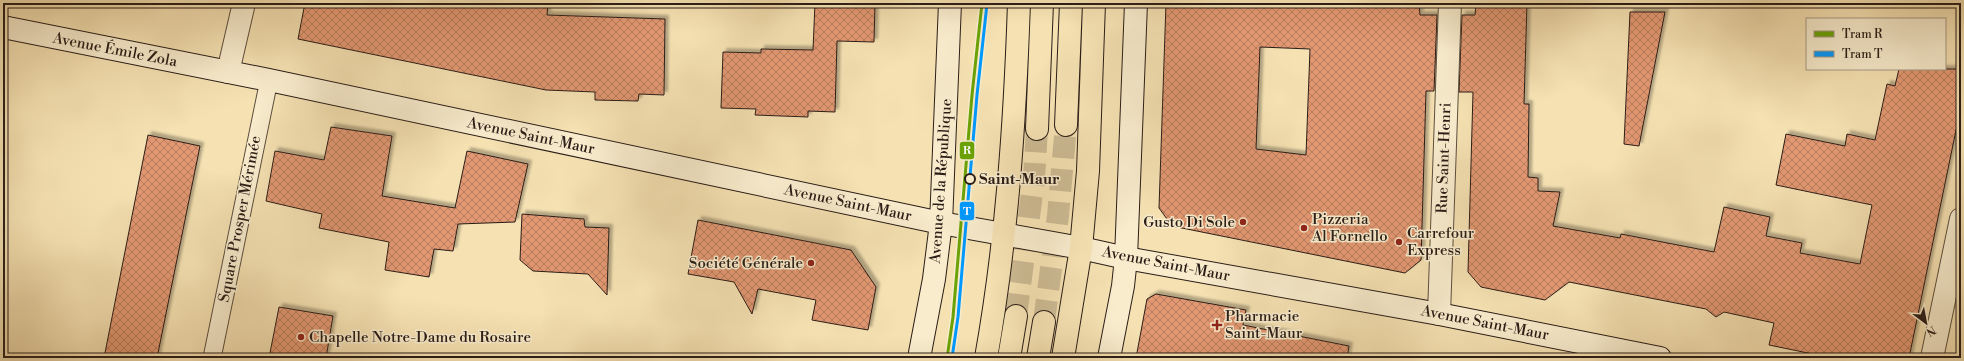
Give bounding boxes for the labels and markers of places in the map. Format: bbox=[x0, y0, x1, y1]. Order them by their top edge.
place label: Saint-Maur bbox=[979, 170, 1060, 189]
marker: Saint-Maur bbox=[964, 173, 976, 185]
place label: Pizzeria Al Fornello bbox=[1311, 210, 1388, 246]
place label: Gusto Di Sole bbox=[1143, 213, 1235, 232]
marker: Gusto Di Sole bbox=[1238, 217, 1248, 227]
marker: Pizzeria Al Fornello bbox=[1299, 223, 1309, 233]
place label: Carrefour Express bbox=[1407, 224, 1475, 260]
marker: Carrefour Express bbox=[1394, 237, 1404, 247]
place label: Société Générale bbox=[689, 254, 803, 273]
marker: Société Générale bbox=[806, 258, 816, 268]
place label: Pharmacie Saint-Maur bbox=[1225, 307, 1303, 343]
marker: Pharmacie Saint-Maur bbox=[1212, 320, 1222, 330]
place label: Chapelle Notre-Dame du Rosaire bbox=[309, 328, 531, 347]
marker: Chapelle Notre-Dame du Rosaire bbox=[296, 332, 306, 342]

